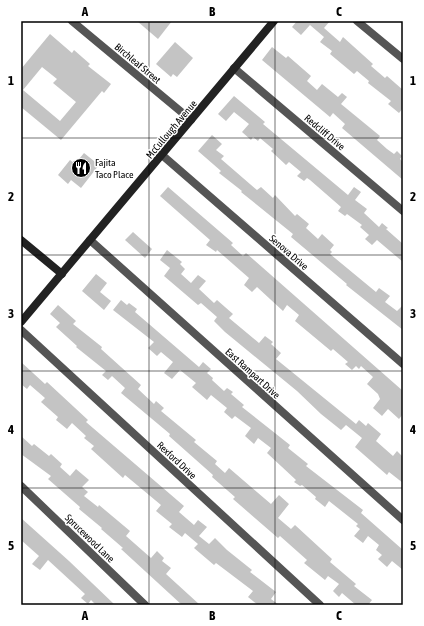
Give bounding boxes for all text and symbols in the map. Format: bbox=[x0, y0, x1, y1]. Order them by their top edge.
text: A bbox=[81, 4, 89, 19]
text: B bbox=[209, 4, 216, 19]
text: C bbox=[336, 4, 342, 19]
street label: Birchleaf Street bbox=[113, 41, 163, 86]
text: 1 bbox=[8, 73, 14, 88]
text: 1 bbox=[410, 73, 416, 88]
street label: McCullough Avenue bbox=[144, 98, 199, 161]
street label: Redcliff Drive bbox=[302, 112, 347, 153]
restaurant icon: Fajita Taco Place bbox=[70, 157, 92, 179]
place label: Fajita Taco Place bbox=[95, 157, 134, 180]
text: 2 bbox=[8, 189, 14, 204]
text: 2 bbox=[410, 189, 416, 204]
street label: Senova Drive bbox=[267, 233, 311, 272]
text: 3 bbox=[8, 306, 14, 321]
text: 3 bbox=[410, 306, 416, 321]
street label: East Rampart Drive bbox=[223, 346, 282, 401]
text: 4 bbox=[7, 422, 14, 437]
text: 4 bbox=[409, 422, 416, 437]
street label: Rexford Drive bbox=[155, 439, 199, 482]
street label: Sprucewood Lane bbox=[63, 512, 117, 565]
text: 5 bbox=[8, 538, 14, 553]
text: 5 bbox=[410, 538, 416, 553]
text: A bbox=[81, 608, 89, 623]
text: B bbox=[209, 608, 216, 623]
text: C bbox=[336, 608, 342, 623]

